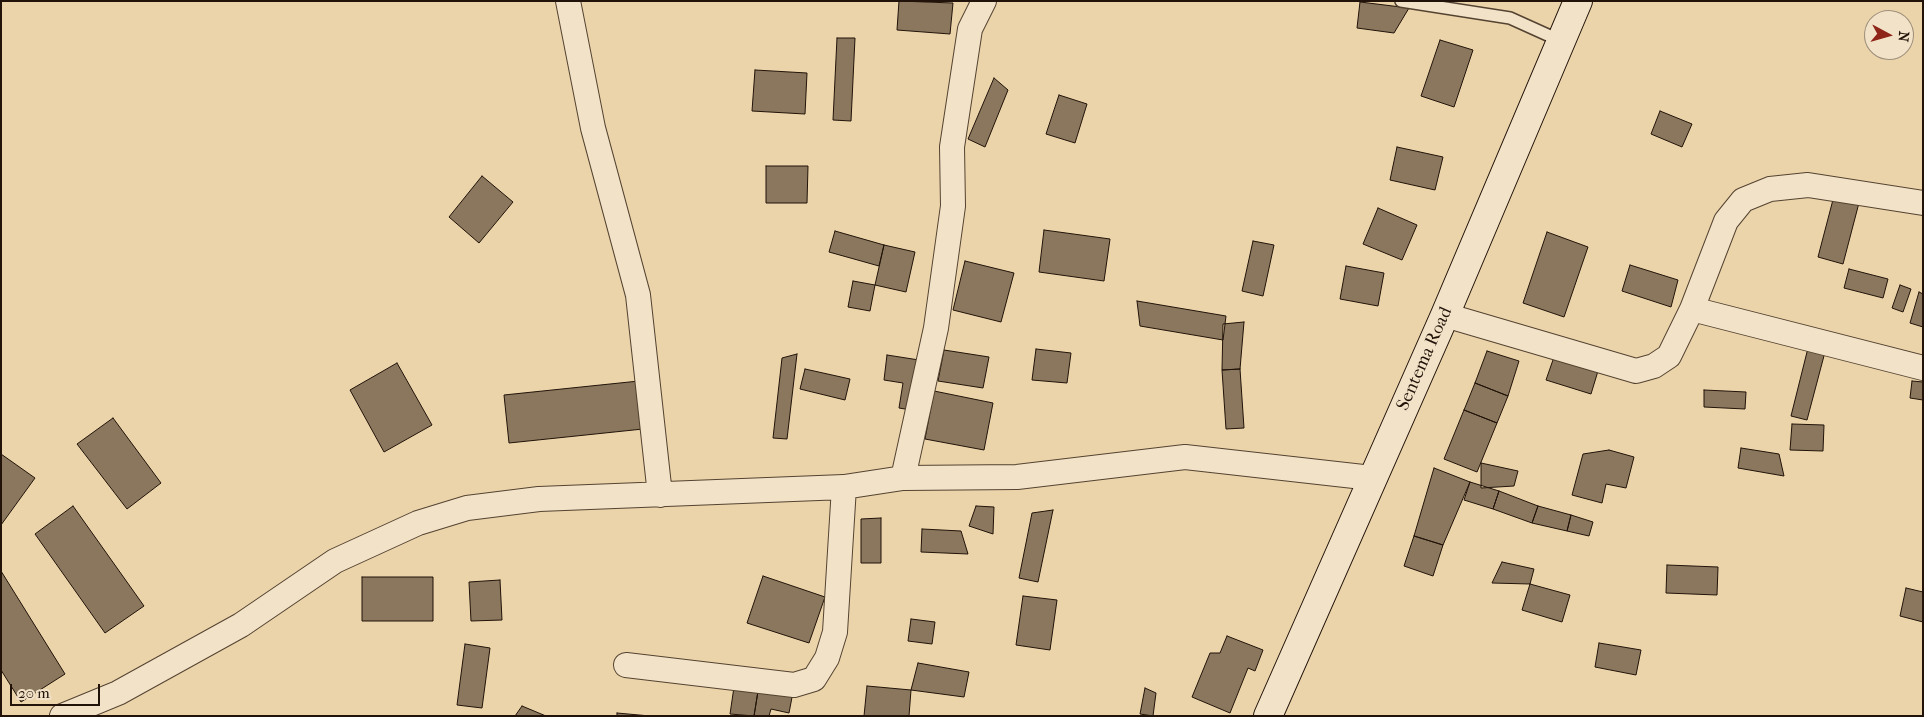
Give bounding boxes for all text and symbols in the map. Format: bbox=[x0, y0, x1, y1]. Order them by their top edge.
north arrow bbox=[1864, 10, 1914, 60]
text: N bbox=[1894, 30, 1912, 43]
street label: Sentema Road bbox=[1393, 304, 1457, 414]
scale bar bbox=[12, 674, 102, 706]
text: 20 m bbox=[18, 684, 50, 702]

